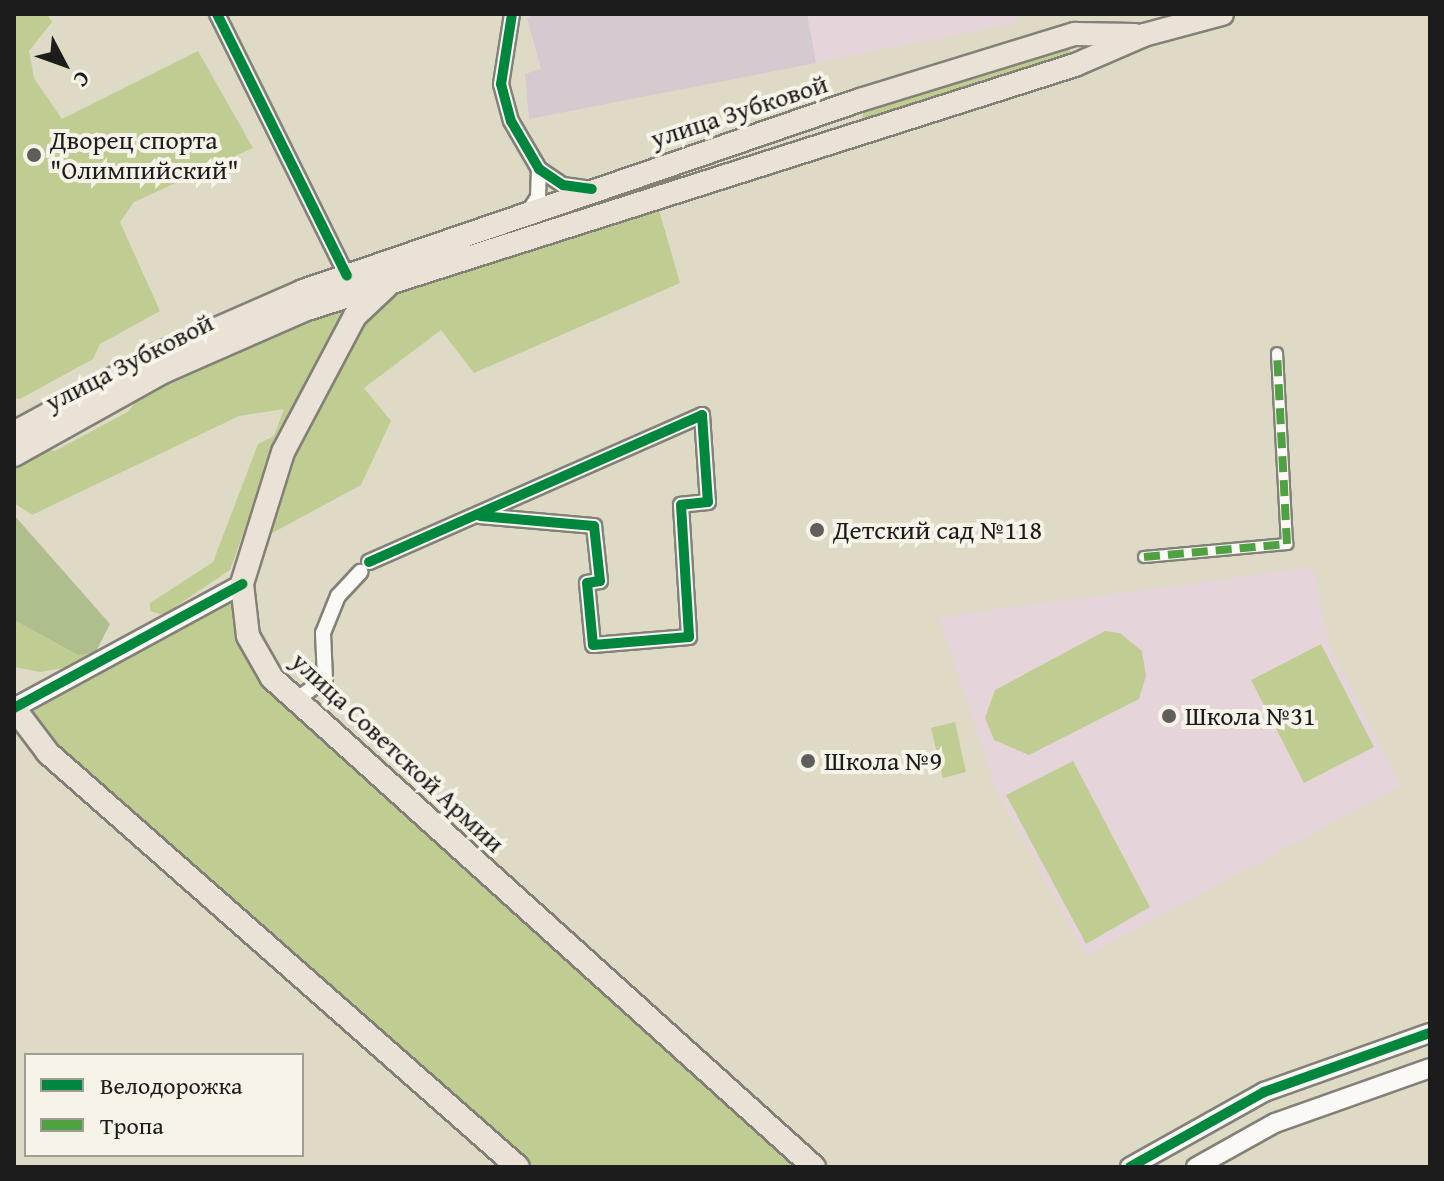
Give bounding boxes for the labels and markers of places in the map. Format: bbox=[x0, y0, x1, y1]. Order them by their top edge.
place label: Дворец спорта "Олимпийский" bbox=[50, 124, 239, 186]
marker: Дворец спорта "Олимпийский" bbox=[25, 146, 43, 164]
place label: Детский сад №118 bbox=[833, 514, 1042, 546]
marker: Детский сад №118 bbox=[808, 521, 826, 539]
place label: Школа №31 bbox=[1185, 700, 1316, 732]
marker: Школа №31 bbox=[1160, 707, 1178, 725]
place label: Школа №9 bbox=[824, 745, 942, 777]
marker: Школа №9 bbox=[799, 752, 817, 770]

